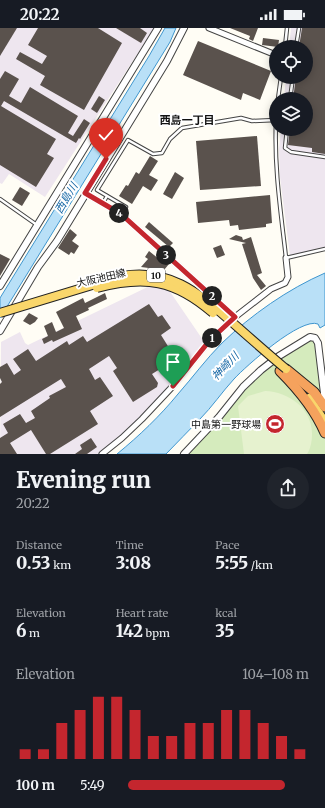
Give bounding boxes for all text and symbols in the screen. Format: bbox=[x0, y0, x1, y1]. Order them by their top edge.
text: 20:22 bbox=[20, 5, 60, 24]
map controls bbox=[269, 40, 313, 136]
button: locate bbox=[269, 40, 313, 84]
button: layers bbox=[269, 92, 313, 136]
district label: 西島一丁目 bbox=[160, 113, 215, 127]
pin bbox=[89, 118, 123, 159]
icon: check bbox=[95, 124, 117, 146]
water label: 西島川 bbox=[52, 179, 81, 216]
pin: 4 bbox=[109, 203, 129, 223]
text: 4 bbox=[116, 206, 123, 220]
pin: 3 bbox=[156, 245, 176, 265]
text: 3 bbox=[163, 248, 169, 262]
street label: 大阪池田線 bbox=[75, 266, 127, 290]
road number: 10 bbox=[147, 268, 165, 282]
pin: 2 bbox=[202, 286, 222, 306]
text: 2 bbox=[209, 289, 215, 303]
pin: 1 bbox=[202, 328, 222, 348]
text: 1 bbox=[209, 331, 215, 345]
pin bbox=[156, 345, 190, 386]
water label: 神崎川 bbox=[209, 349, 242, 383]
icon: arrive bbox=[162, 351, 184, 373]
sports icon: 中島第一野球場 bbox=[264, 413, 286, 435]
place label: 中島第一野球場 bbox=[191, 418, 261, 431]
text: Evening run bbox=[16, 466, 151, 494]
button: share bbox=[267, 467, 309, 509]
text: 20:22 bbox=[16, 495, 50, 512]
text: Distance bbox=[16, 538, 62, 552]
text: Time bbox=[116, 538, 144, 552]
text: Pace bbox=[215, 538, 239, 552]
text: 0.53 bbox=[16, 552, 51, 574]
text: 3:08 bbox=[116, 552, 151, 574]
text: 5:55 bbox=[215, 552, 248, 574]
text: km bbox=[51, 558, 71, 572]
text: /km bbox=[248, 558, 273, 572]
text: Elevation bbox=[16, 606, 66, 620]
text: Heart rate bbox=[116, 606, 168, 620]
text: kcal bbox=[215, 606, 237, 620]
text: 6 bbox=[16, 620, 27, 642]
text: 142 bbox=[116, 620, 143, 642]
text: 35 bbox=[215, 620, 234, 642]
text: m bbox=[27, 626, 40, 640]
text: bpm bbox=[143, 626, 170, 640]
text: Elevation bbox=[16, 666, 75, 683]
text: 104–108 m bbox=[242, 666, 309, 683]
text: 100 m bbox=[16, 777, 55, 794]
text: 5:49 bbox=[80, 777, 105, 794]

